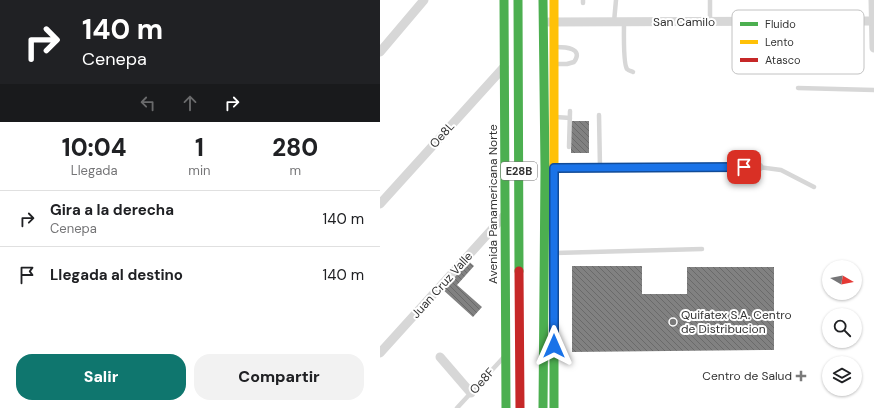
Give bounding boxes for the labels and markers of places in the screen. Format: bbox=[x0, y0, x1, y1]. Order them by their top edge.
pin bbox=[727, 150, 761, 184]
place label: Quifatex S.A. Centro de Distribucion bbox=[681, 307, 792, 337]
marker: Quifatex S.A. Centro de Distribucion bbox=[668, 317, 678, 327]
place label: Centro de Salud bbox=[702, 368, 792, 384]
marker: Centro de Salud bbox=[795, 370, 807, 382]

